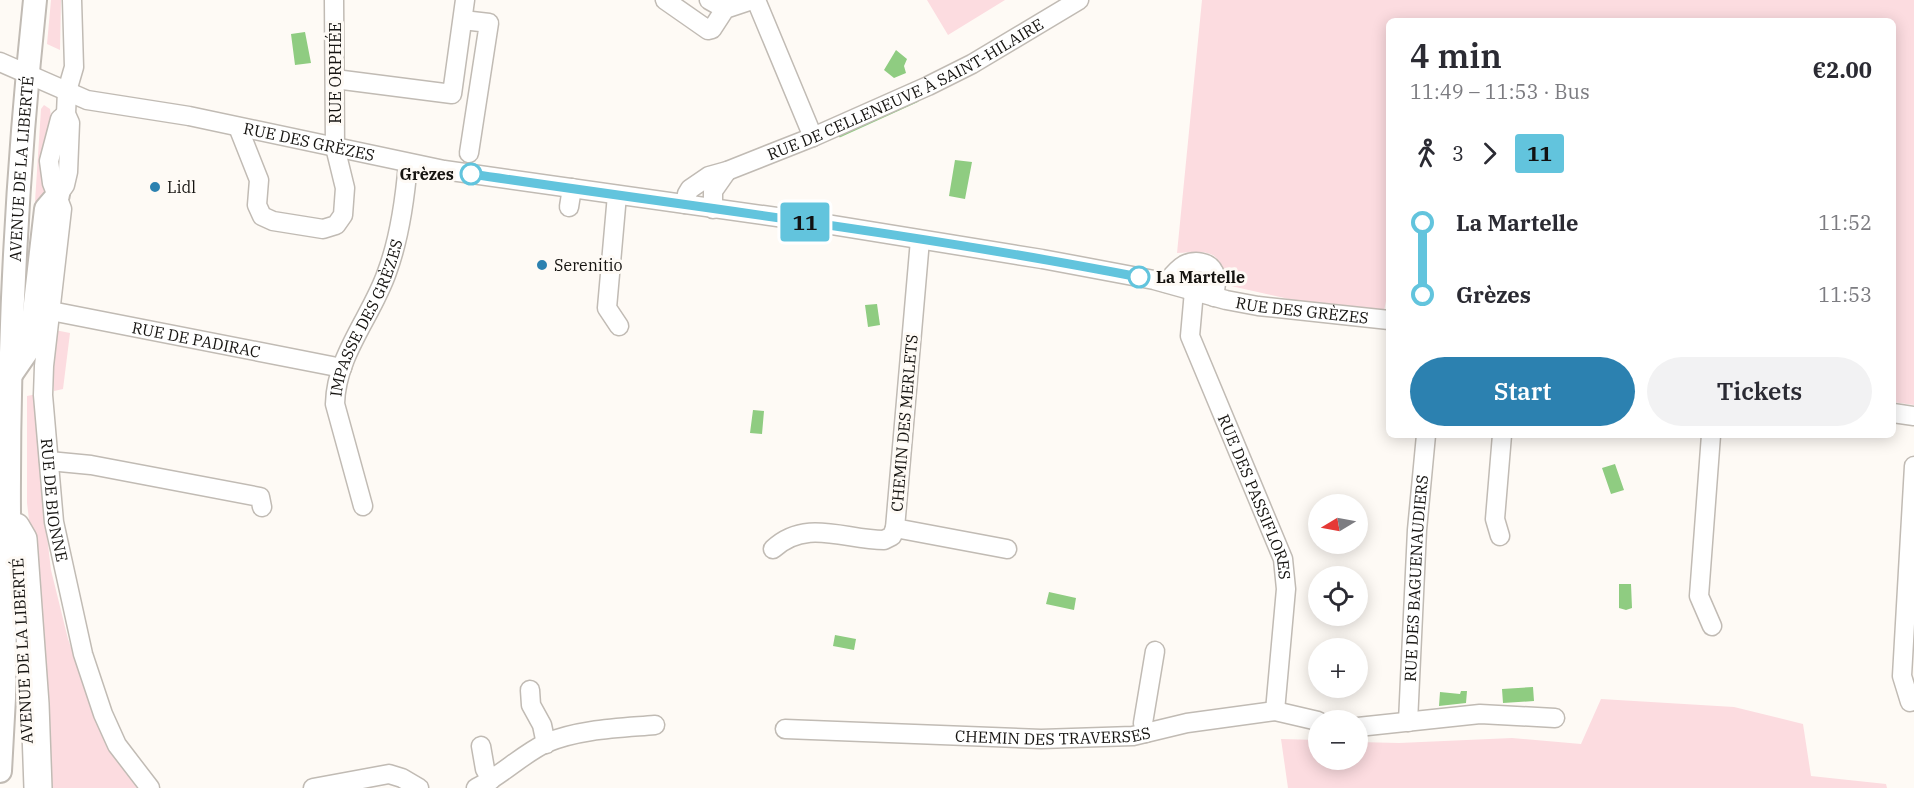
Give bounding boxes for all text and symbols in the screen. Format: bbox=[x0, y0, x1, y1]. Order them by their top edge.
street label: RUE DE CELLENEUVE À SAINT-HILAIRE bbox=[764, 14, 1047, 164]
street label: RUE ORPHÉE bbox=[324, 22, 345, 124]
text: 4 min bbox=[1410, 34, 1502, 77]
text: €2.00 bbox=[1813, 55, 1872, 84]
street label: AVENUE DE LA LIBERTÉ bbox=[5, 75, 38, 262]
text: 11:49 – 11:53 · Bus bbox=[1410, 78, 1590, 105]
street label: RUE DES GRÈZES bbox=[242, 118, 377, 165]
icon: walk bbox=[1410, 137, 1443, 170]
icon: forward bbox=[1473, 137, 1506, 170]
text: 11 bbox=[1527, 139, 1552, 167]
text: 3 bbox=[1452, 140, 1464, 167]
marker: Grèzes bbox=[460, 163, 482, 185]
place label: Grèzes bbox=[400, 164, 454, 184]
place label: Lidl bbox=[167, 177, 196, 197]
marker: Lidl bbox=[148, 180, 162, 194]
line badge: 11 bbox=[778, 202, 832, 242]
text: 11 bbox=[792, 208, 818, 236]
text: La Martelle bbox=[1456, 208, 1578, 237]
text: 11:52 bbox=[1818, 209, 1872, 236]
street label: IMPASSE DES GRÈZES bbox=[325, 237, 407, 398]
place label: Serenitio bbox=[554, 255, 623, 275]
marker: Serenitio bbox=[535, 258, 549, 272]
marker: La Martelle bbox=[1128, 266, 1150, 288]
place label: La Martelle bbox=[1156, 267, 1245, 287]
text: Grèzes bbox=[1456, 280, 1531, 309]
text: 11:53 bbox=[1818, 281, 1872, 308]
street label: RUE DES GRÈZES bbox=[1234, 292, 1369, 328]
street label: RUE DE PADIRAC bbox=[130, 317, 262, 362]
street label: CHEMIN DES MERLETS bbox=[886, 333, 922, 513]
button: Start bbox=[1410, 357, 1635, 426]
button: Tickets bbox=[1647, 357, 1872, 426]
street label: RUE DES PASSIFLORES bbox=[1214, 411, 1295, 580]
street label: RUE DE BIONNE bbox=[37, 437, 72, 564]
street label: RUE DES BAGUENAUDIERS bbox=[1400, 474, 1432, 682]
north arrow bbox=[1308, 494, 1368, 554]
map controls bbox=[1308, 494, 1368, 770]
street label: AVENUE DE LA LIBERTÉ bbox=[6, 558, 37, 744]
button: locate bbox=[1308, 566, 1368, 626]
button: + bbox=[1308, 638, 1368, 698]
button: − bbox=[1308, 710, 1368, 770]
street label: CHEMIN DES TRAVERSES bbox=[955, 722, 1153, 749]

